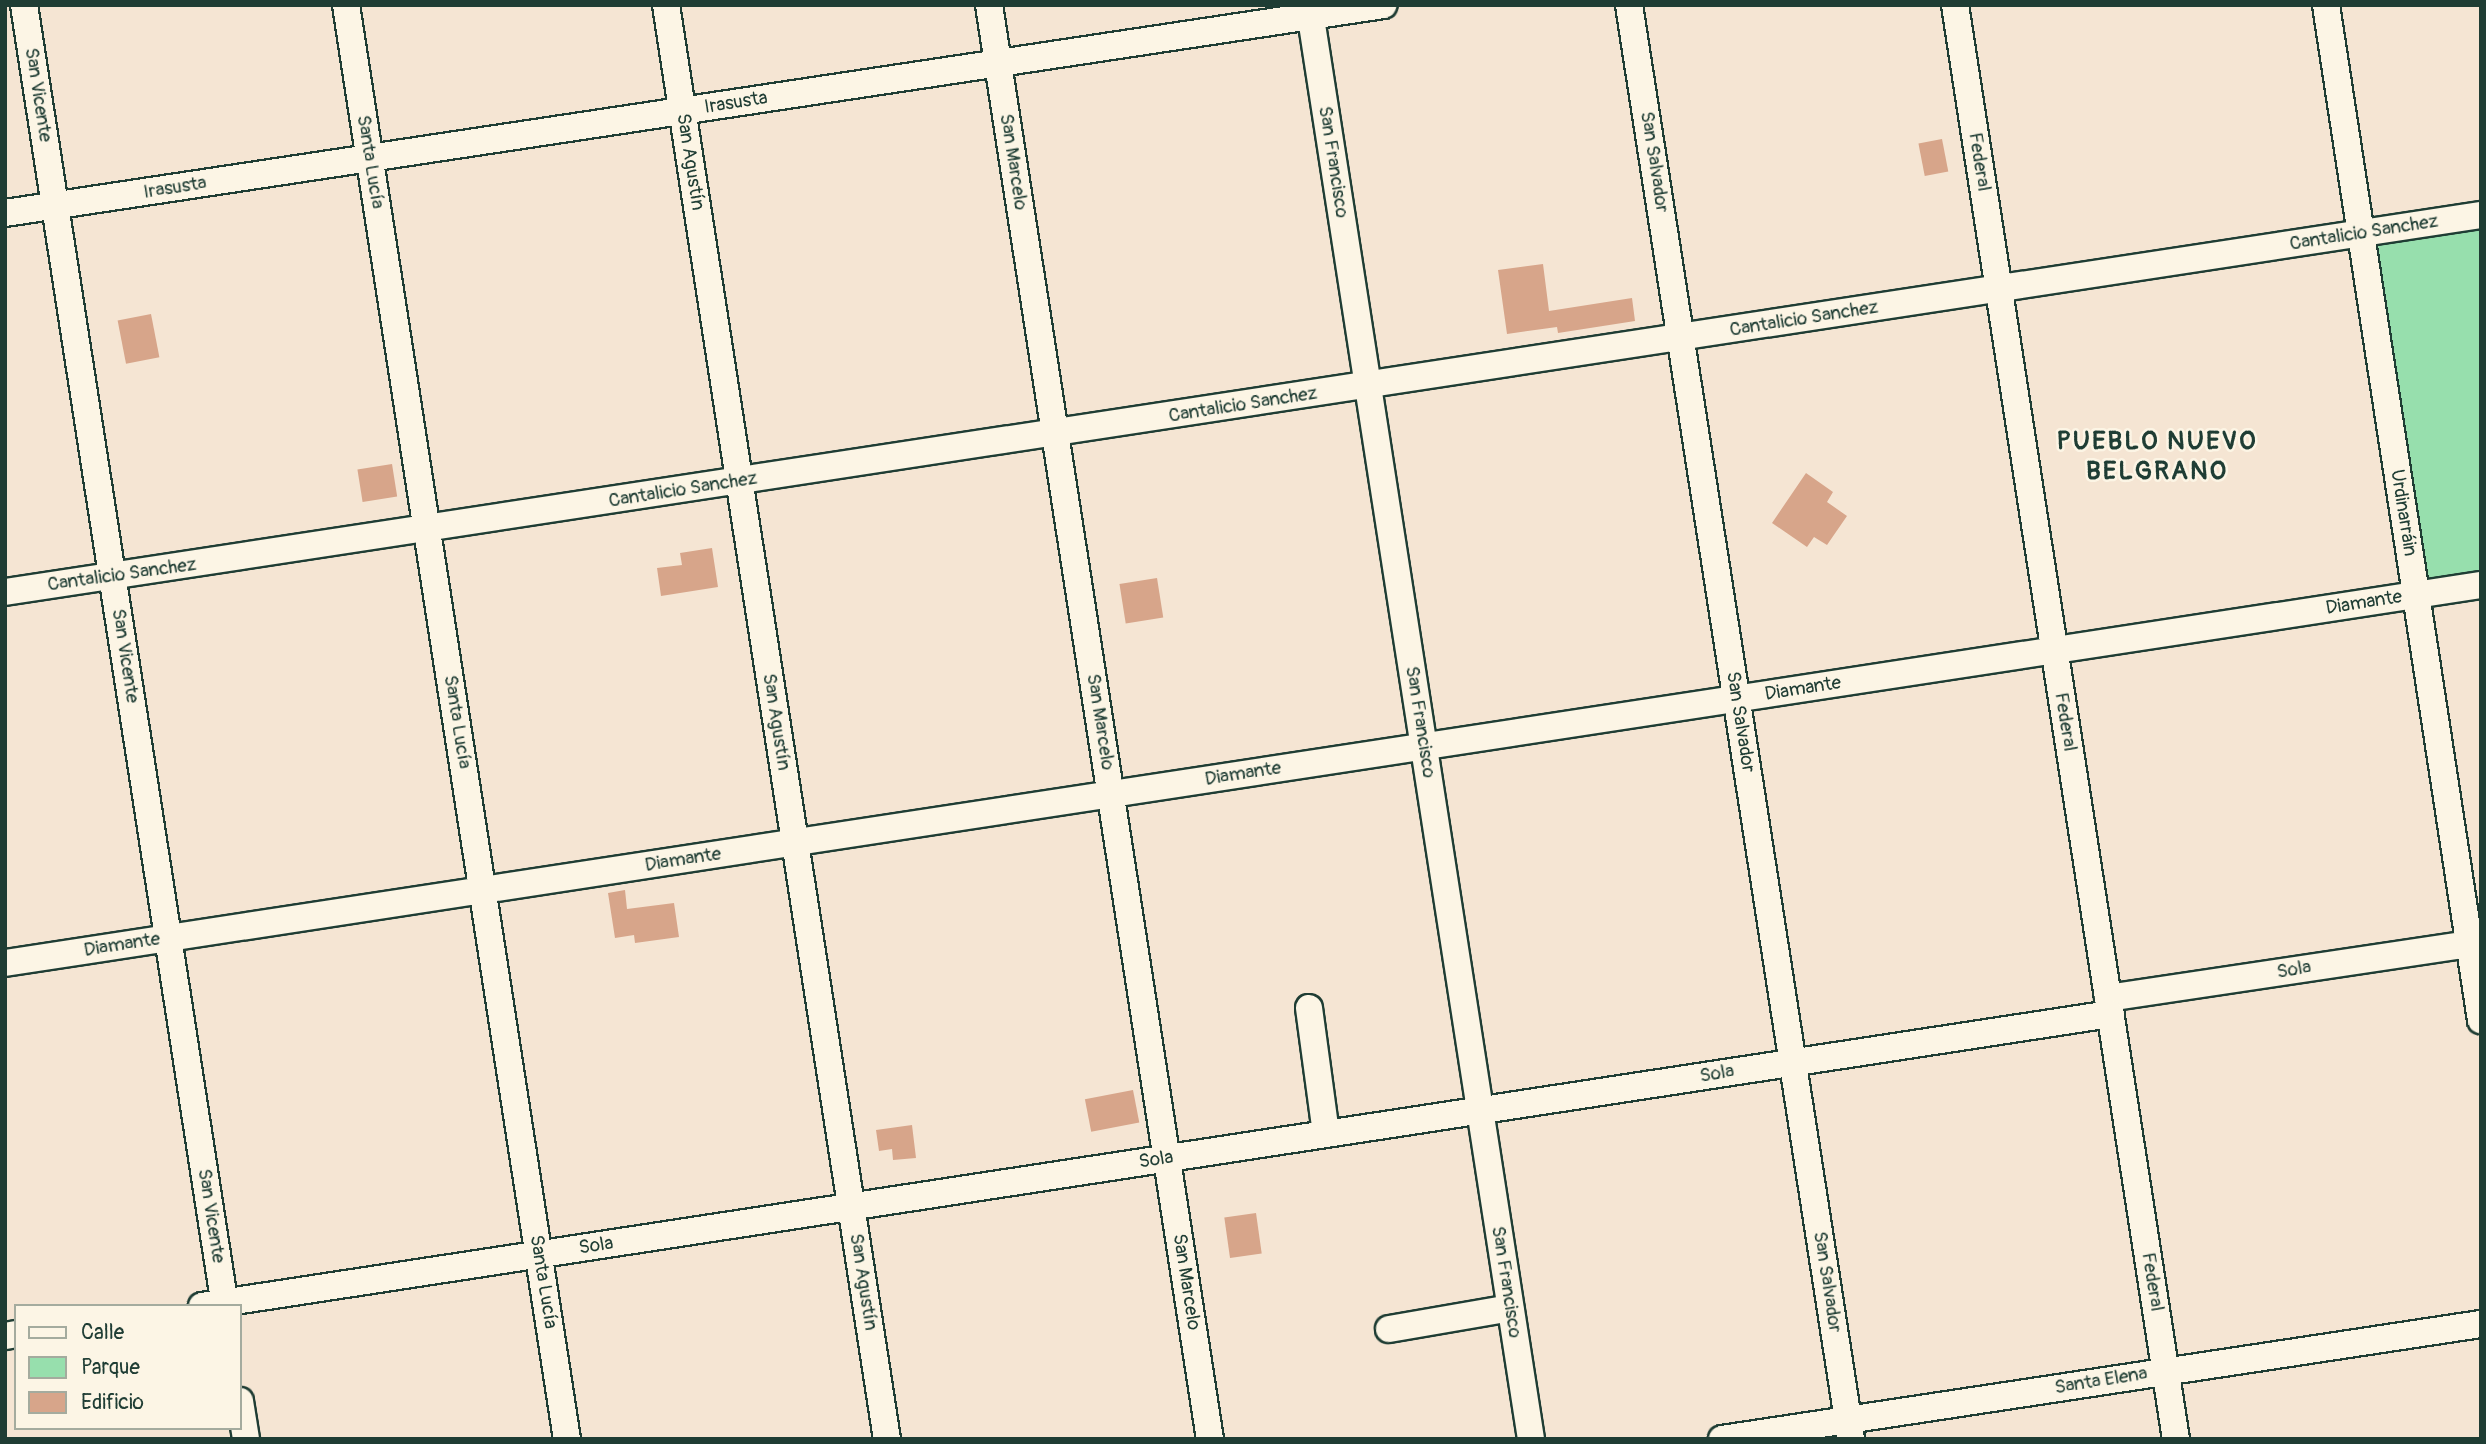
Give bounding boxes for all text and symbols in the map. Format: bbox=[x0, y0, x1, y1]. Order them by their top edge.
street label: San Vicente bbox=[19, 46, 57, 144]
street label: Irasusta bbox=[703, 87, 769, 119]
street label: San Francisco bbox=[1313, 104, 1353, 220]
street label: San Salvador bbox=[1635, 110, 1673, 214]
street label: San Agustín bbox=[671, 112, 709, 212]
street label: San Marcelo bbox=[994, 112, 1032, 212]
street label: Santa Lucía bbox=[351, 113, 389, 211]
street label: Federal bbox=[1963, 131, 1995, 193]
street label: Irasusta bbox=[142, 172, 208, 204]
street label: Cantalicio Sanchez bbox=[2288, 210, 2440, 256]
street label: Cantalicio Sanchez bbox=[1728, 296, 1880, 342]
street label: Cantalicio Sanchez bbox=[1167, 382, 1319, 428]
district label: PUEBLO NUEVO BELGRANO bbox=[2058, 426, 2256, 488]
street label: Cantalicio Sanchez bbox=[607, 467, 759, 513]
street label: Urdinarráin bbox=[2385, 468, 2421, 558]
street label: Cantalicio Sanchez bbox=[46, 553, 198, 597]
street label: Diamante bbox=[2324, 586, 2404, 620]
street label: San Vicente bbox=[106, 607, 144, 705]
street label: San Francisco bbox=[1400, 664, 1440, 780]
street label: San Salvador bbox=[1721, 670, 1759, 774]
street label: San Agustín bbox=[757, 672, 795, 772]
street label: San Marcelo bbox=[1081, 672, 1119, 772]
street label: Diamante bbox=[1763, 672, 1843, 706]
street label: Santa Lucía bbox=[438, 673, 476, 771]
street label: Federal bbox=[2049, 691, 2081, 753]
street label: Diamante bbox=[1203, 757, 1283, 791]
street label: Diamante bbox=[643, 843, 723, 877]
street label: Diamante bbox=[82, 928, 162, 962]
street label: Sola bbox=[2275, 956, 2313, 984]
street label: Sola bbox=[1698, 1060, 1736, 1088]
street label: Sola bbox=[1137, 1146, 1175, 1174]
street label: San Vicente bbox=[192, 1167, 230, 1265]
street label: San Francisco bbox=[1486, 1224, 1526, 1340]
street label: San Salvador bbox=[1808, 1230, 1846, 1334]
street label: Sola bbox=[577, 1232, 615, 1260]
street label: San Agustín bbox=[844, 1232, 882, 1332]
street label: San Marcelo bbox=[1167, 1232, 1205, 1332]
street label: Santa Lucía bbox=[524, 1233, 562, 1331]
street label: Federal bbox=[2136, 1251, 2168, 1313]
legend bbox=[14, 1304, 242, 1430]
text: Calle bbox=[81, 1319, 124, 1346]
text: Parque bbox=[81, 1354, 140, 1381]
street label: Santa Elena bbox=[2053, 1362, 2149, 1400]
text: Edificio bbox=[81, 1389, 144, 1416]

